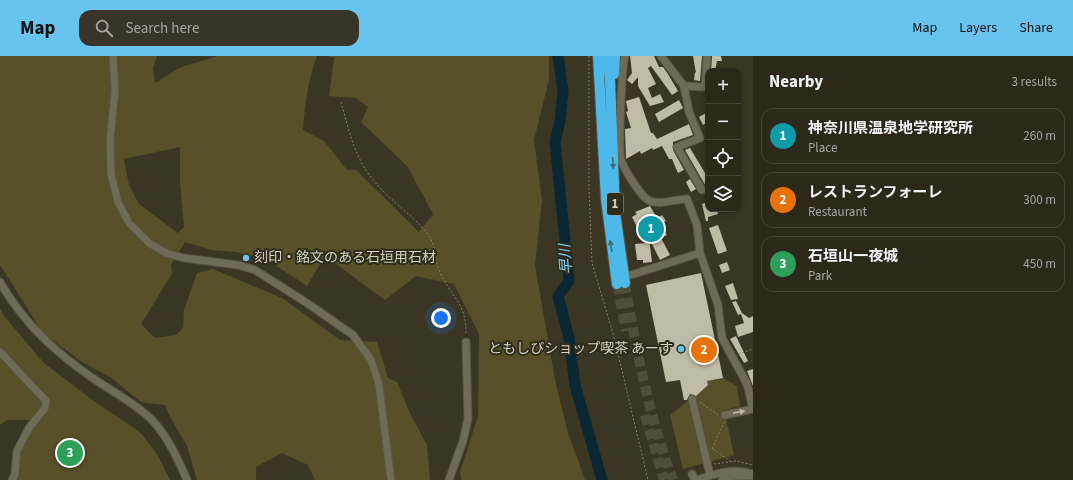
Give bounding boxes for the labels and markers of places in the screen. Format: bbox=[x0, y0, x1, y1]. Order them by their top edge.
pin: 1 bbox=[638, 214, 664, 244]
place label: 刻印・銘文のある石垣用石材 bbox=[254, 248, 436, 268]
marker: 刻印・銘文のある石垣用石材 bbox=[241, 253, 251, 263]
pin: 2 bbox=[691, 335, 717, 365]
place label: ともしびショップ喫茶 あーす bbox=[488, 339, 673, 359]
marker: ともしびショップ喫茶 あーす bbox=[676, 344, 686, 354]
pin: 3 bbox=[57, 438, 83, 468]

